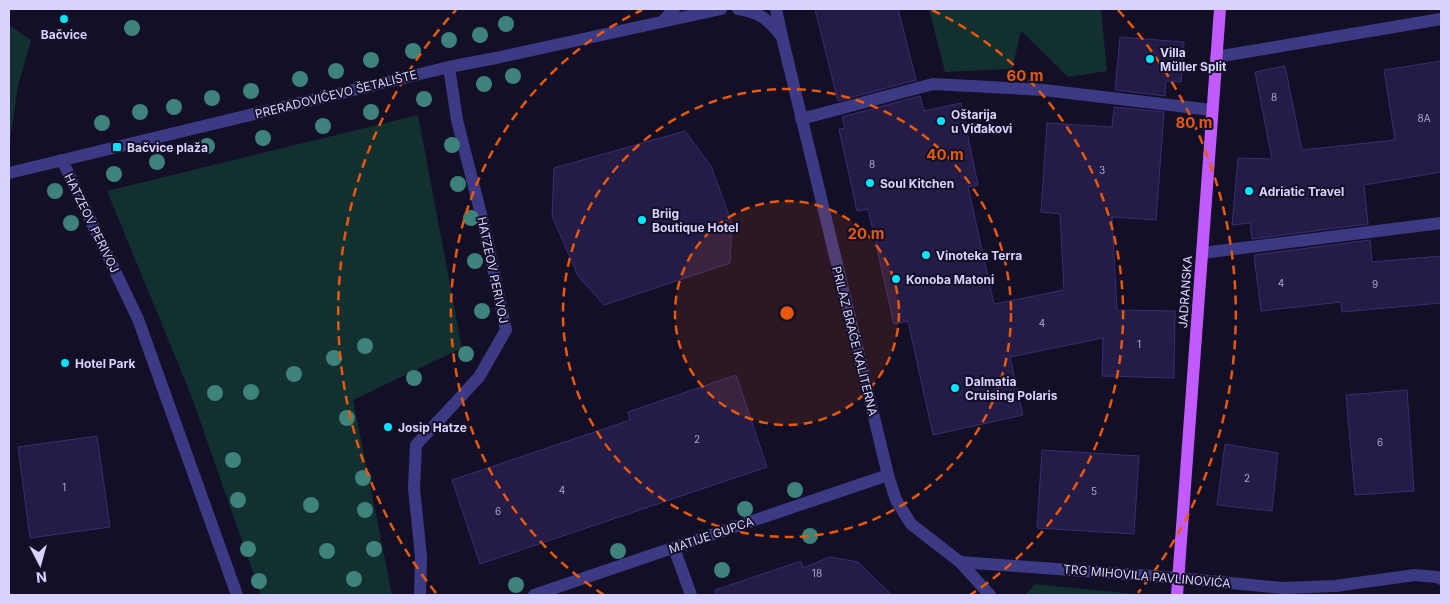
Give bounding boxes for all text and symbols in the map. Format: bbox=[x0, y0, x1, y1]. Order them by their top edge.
marker: Bačvice bbox=[58, 13, 70, 25]
place label: Bačvice bbox=[41, 27, 87, 42]
place label: Villa Müller Split bbox=[1160, 45, 1227, 74]
marker: Villa Müller Split bbox=[1144, 53, 1156, 65]
text: 60 m bbox=[1006, 66, 1044, 85]
street label: PRERADOVIĆEVO ŠETALIŠTE bbox=[253, 67, 419, 121]
house number: 8 bbox=[1271, 91, 1277, 103]
place label: Oštarija u Viđakovi bbox=[951, 107, 1012, 136]
house number: 8A bbox=[1417, 112, 1431, 124]
text: 80 m bbox=[1175, 113, 1213, 132]
marker: Oštarija u Viđakovi bbox=[935, 115, 947, 127]
place label: Bačvice plaža bbox=[127, 140, 208, 155]
marker: Bačvice plaža bbox=[111, 141, 123, 153]
text: 40 m bbox=[926, 145, 964, 164]
house number: 8 bbox=[869, 158, 875, 170]
house number: 3 bbox=[1099, 164, 1105, 176]
street label: HATZEOV PERIVOJ bbox=[61, 171, 123, 275]
place label: Soul Kitchen bbox=[880, 176, 954, 191]
marker: Soul Kitchen bbox=[864, 177, 876, 189]
place label: Adriatic Travel bbox=[1259, 184, 1344, 199]
marker: Adriatic Travel bbox=[1243, 185, 1255, 197]
place label: Briig Boutique Hotel bbox=[652, 206, 738, 235]
marker: Briig Boutique Hotel bbox=[636, 214, 648, 226]
street label: HATZEOV PERIVOJ bbox=[474, 215, 512, 325]
text: 20 m bbox=[848, 224, 884, 243]
place label: Vinoteka Terra bbox=[936, 248, 1022, 263]
marker: Vinoteka Terra bbox=[920, 249, 932, 261]
street label: JADRANSKA bbox=[1175, 255, 1195, 329]
street label: PRILAZ BRAĆE KALITERNA bbox=[829, 265, 881, 417]
place label: Konoba Matoni bbox=[906, 272, 994, 287]
marker: Konoba Matoni bbox=[890, 273, 902, 285]
house number: 4 bbox=[1278, 277, 1284, 289]
house number: 9 bbox=[1372, 278, 1378, 290]
centre of rings bbox=[778, 304, 796, 322]
house number: 4 bbox=[1039, 317, 1045, 329]
house number: 1 bbox=[1137, 338, 1141, 350]
place label: Hotel Park bbox=[75, 356, 136, 371]
marker: Hotel Park bbox=[59, 357, 71, 369]
place label: Dalmatia Cruising Polaris bbox=[965, 374, 1058, 403]
marker: Dalmatia Cruising Polaris bbox=[949, 382, 961, 394]
place label: Josip Hatze bbox=[398, 420, 467, 435]
marker: Josip Hatze bbox=[382, 421, 394, 433]
house number: 2 bbox=[694, 433, 700, 445]
house number: 6 bbox=[1377, 436, 1383, 448]
house number: 2 bbox=[1244, 472, 1250, 484]
house number: 1 bbox=[62, 481, 66, 493]
house number: 4 bbox=[559, 484, 565, 496]
house number: 5 bbox=[1091, 485, 1097, 497]
house number: 6 bbox=[495, 505, 501, 517]
street label: MATIJE GUPCA bbox=[667, 513, 755, 557]
north arrow bbox=[15, 539, 65, 589]
street label: TRG MIHOVILA PAVLINOVIĆA bbox=[1063, 561, 1231, 591]
house number: 18 bbox=[812, 567, 822, 579]
text: N bbox=[35, 568, 48, 586]

